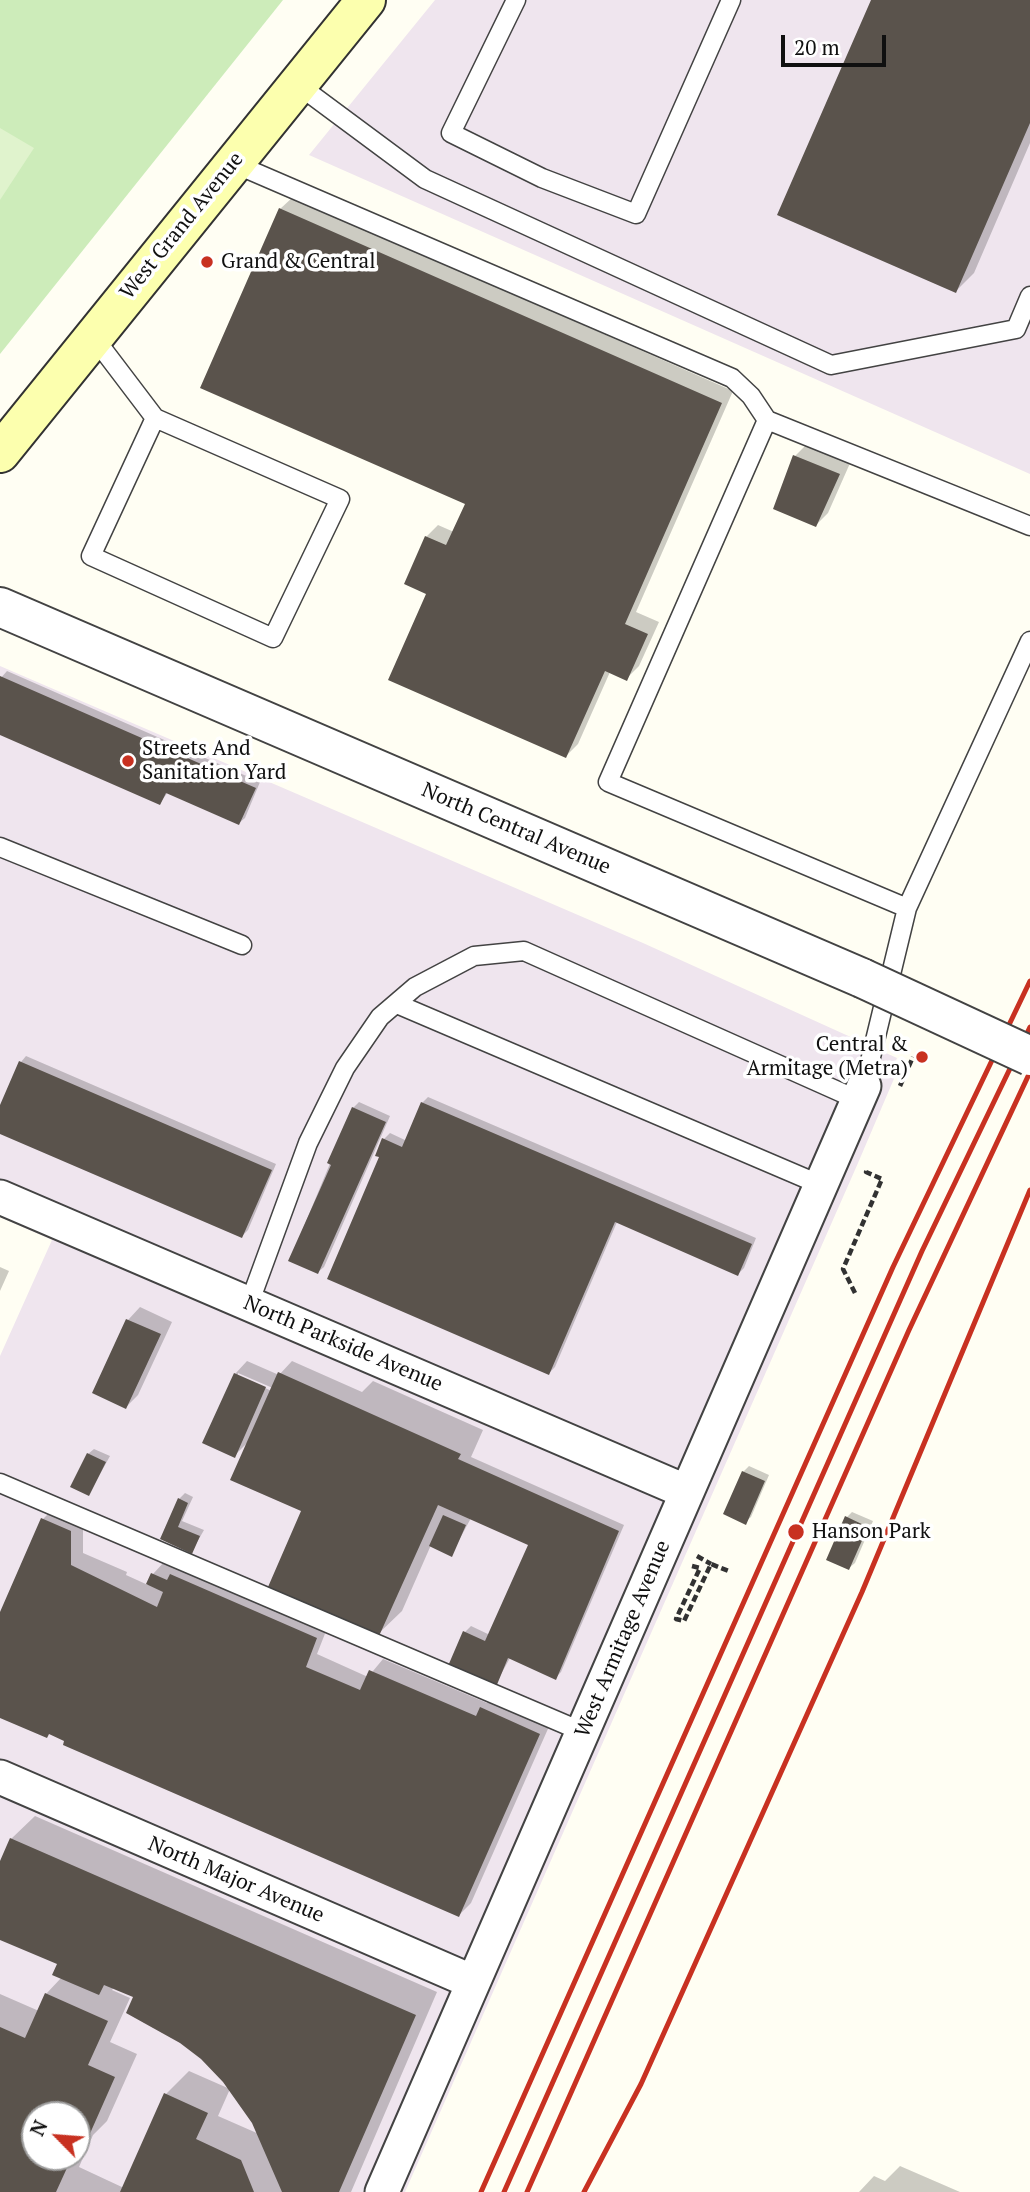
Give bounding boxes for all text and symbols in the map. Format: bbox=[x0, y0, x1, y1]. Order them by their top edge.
scale bar bbox=[785, 21, 890, 65]
text: 20 m bbox=[794, 33, 840, 61]
street label: West Grand Avenue bbox=[115, 147, 249, 305]
place label: Grand & Central bbox=[221, 249, 376, 275]
marker: Grand & Central bbox=[199, 254, 215, 270]
place label: Streets And Sanitation Yard bbox=[142, 736, 287, 786]
marker: Streets And Sanitation Yard bbox=[120, 753, 136, 769]
street label: North Central Avenue bbox=[418, 778, 614, 880]
place label: Central & Armitage (Metra) bbox=[746, 1032, 908, 1082]
marker: Central & Armitage (Metra) bbox=[914, 1049, 930, 1065]
street label: North Parkside Avenue bbox=[240, 1291, 446, 1397]
place label: Hanson Park bbox=[812, 1519, 931, 1545]
marker: Hanson Park bbox=[786, 1522, 806, 1542]
street label: West Armitage Avenue bbox=[570, 1537, 676, 1741]
street label: North Major Avenue bbox=[144, 1832, 328, 1928]
north arrow bbox=[21, 2101, 91, 2171]
text: N bbox=[24, 2116, 53, 2140]

